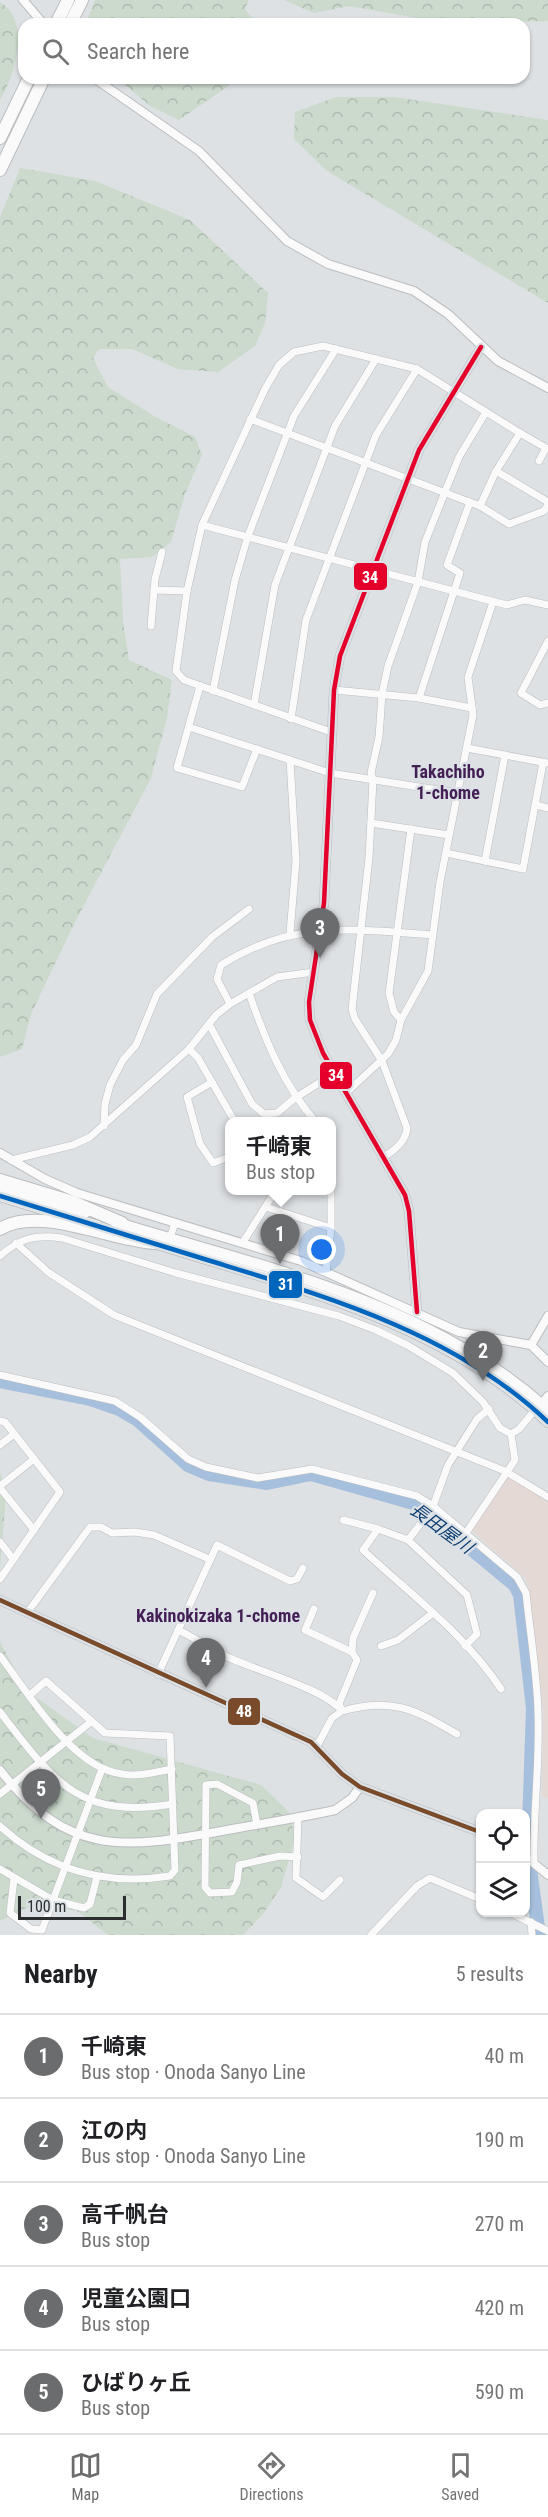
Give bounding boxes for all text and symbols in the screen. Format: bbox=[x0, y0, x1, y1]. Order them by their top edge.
search box bbox=[18, 18, 530, 84]
icon: search bbox=[39, 35, 72, 68]
text: Search here bbox=[87, 39, 189, 64]
line badge: 34 bbox=[353, 562, 388, 591]
text: 34 bbox=[362, 568, 378, 587]
district label: Takachiho 1-chome bbox=[411, 761, 485, 803]
pin: 3 bbox=[300, 908, 340, 958]
line badge: 34 bbox=[319, 1061, 353, 1090]
text: 34 bbox=[328, 1066, 344, 1085]
popup bbox=[225, 1117, 336, 1195]
text: 千崎東 bbox=[246, 1134, 312, 1159]
text: Bus stop bbox=[246, 1160, 315, 1184]
pin: 1 bbox=[260, 1214, 300, 1264]
your location bbox=[307, 1235, 336, 1264]
line badge: 31 bbox=[268, 1270, 303, 1299]
text: 31 bbox=[278, 1275, 294, 1294]
pin: 2 bbox=[464, 1332, 502, 1381]
water label: 長田屋川 bbox=[407, 1498, 479, 1559]
district label: Kakinokizaka 1-chome bbox=[136, 1605, 300, 1626]
pin: 4 bbox=[186, 1638, 226, 1688]
line badge: 48 bbox=[227, 1697, 261, 1726]
text: 48 bbox=[236, 1702, 252, 1721]
pin: 5 bbox=[22, 1770, 60, 1819]
map controls bbox=[476, 1809, 530, 1917]
button: locate bbox=[476, 1809, 530, 1863]
button: layers bbox=[476, 1863, 530, 1917]
scale bar bbox=[18, 1893, 126, 1920]
text: 100 m bbox=[27, 1897, 66, 1916]
text: Nearby bbox=[24, 1959, 98, 1989]
text: 5 results bbox=[456, 1962, 524, 1986]
text: 千崎東 bbox=[81, 2034, 147, 2059]
text: 1 bbox=[38, 2044, 49, 2068]
text: 40 m bbox=[485, 2044, 524, 2068]
text: Bus stop · Onoda Sanyo Line bbox=[81, 2060, 306, 2084]
text: 江の内 bbox=[81, 2118, 147, 2143]
text: 2 bbox=[38, 2128, 49, 2152]
text: 190 m bbox=[475, 2128, 524, 2152]
text: Bus stop · Onoda Sanyo Line bbox=[81, 2144, 306, 2168]
text: 高千帆台 bbox=[81, 2202, 169, 2227]
text: 3 bbox=[38, 2212, 49, 2236]
text: 270 m bbox=[475, 2212, 524, 2236]
text: Bus stop bbox=[81, 2228, 150, 2252]
text: 児童公園口 bbox=[81, 2286, 191, 2311]
text: 4 bbox=[38, 2296, 49, 2320]
text: 420 m bbox=[475, 2296, 524, 2320]
text: Bus stop bbox=[81, 2312, 150, 2336]
text: ひばりヶ丘 bbox=[81, 2370, 191, 2395]
text: 5 bbox=[38, 2380, 49, 2404]
text: 590 m bbox=[475, 2380, 524, 2404]
text: Bus stop bbox=[81, 2396, 150, 2420]
tab: Map bbox=[69, 2449, 102, 2504]
tab: Directions bbox=[240, 2449, 303, 2504]
tab: Saved bbox=[441, 2449, 479, 2504]

